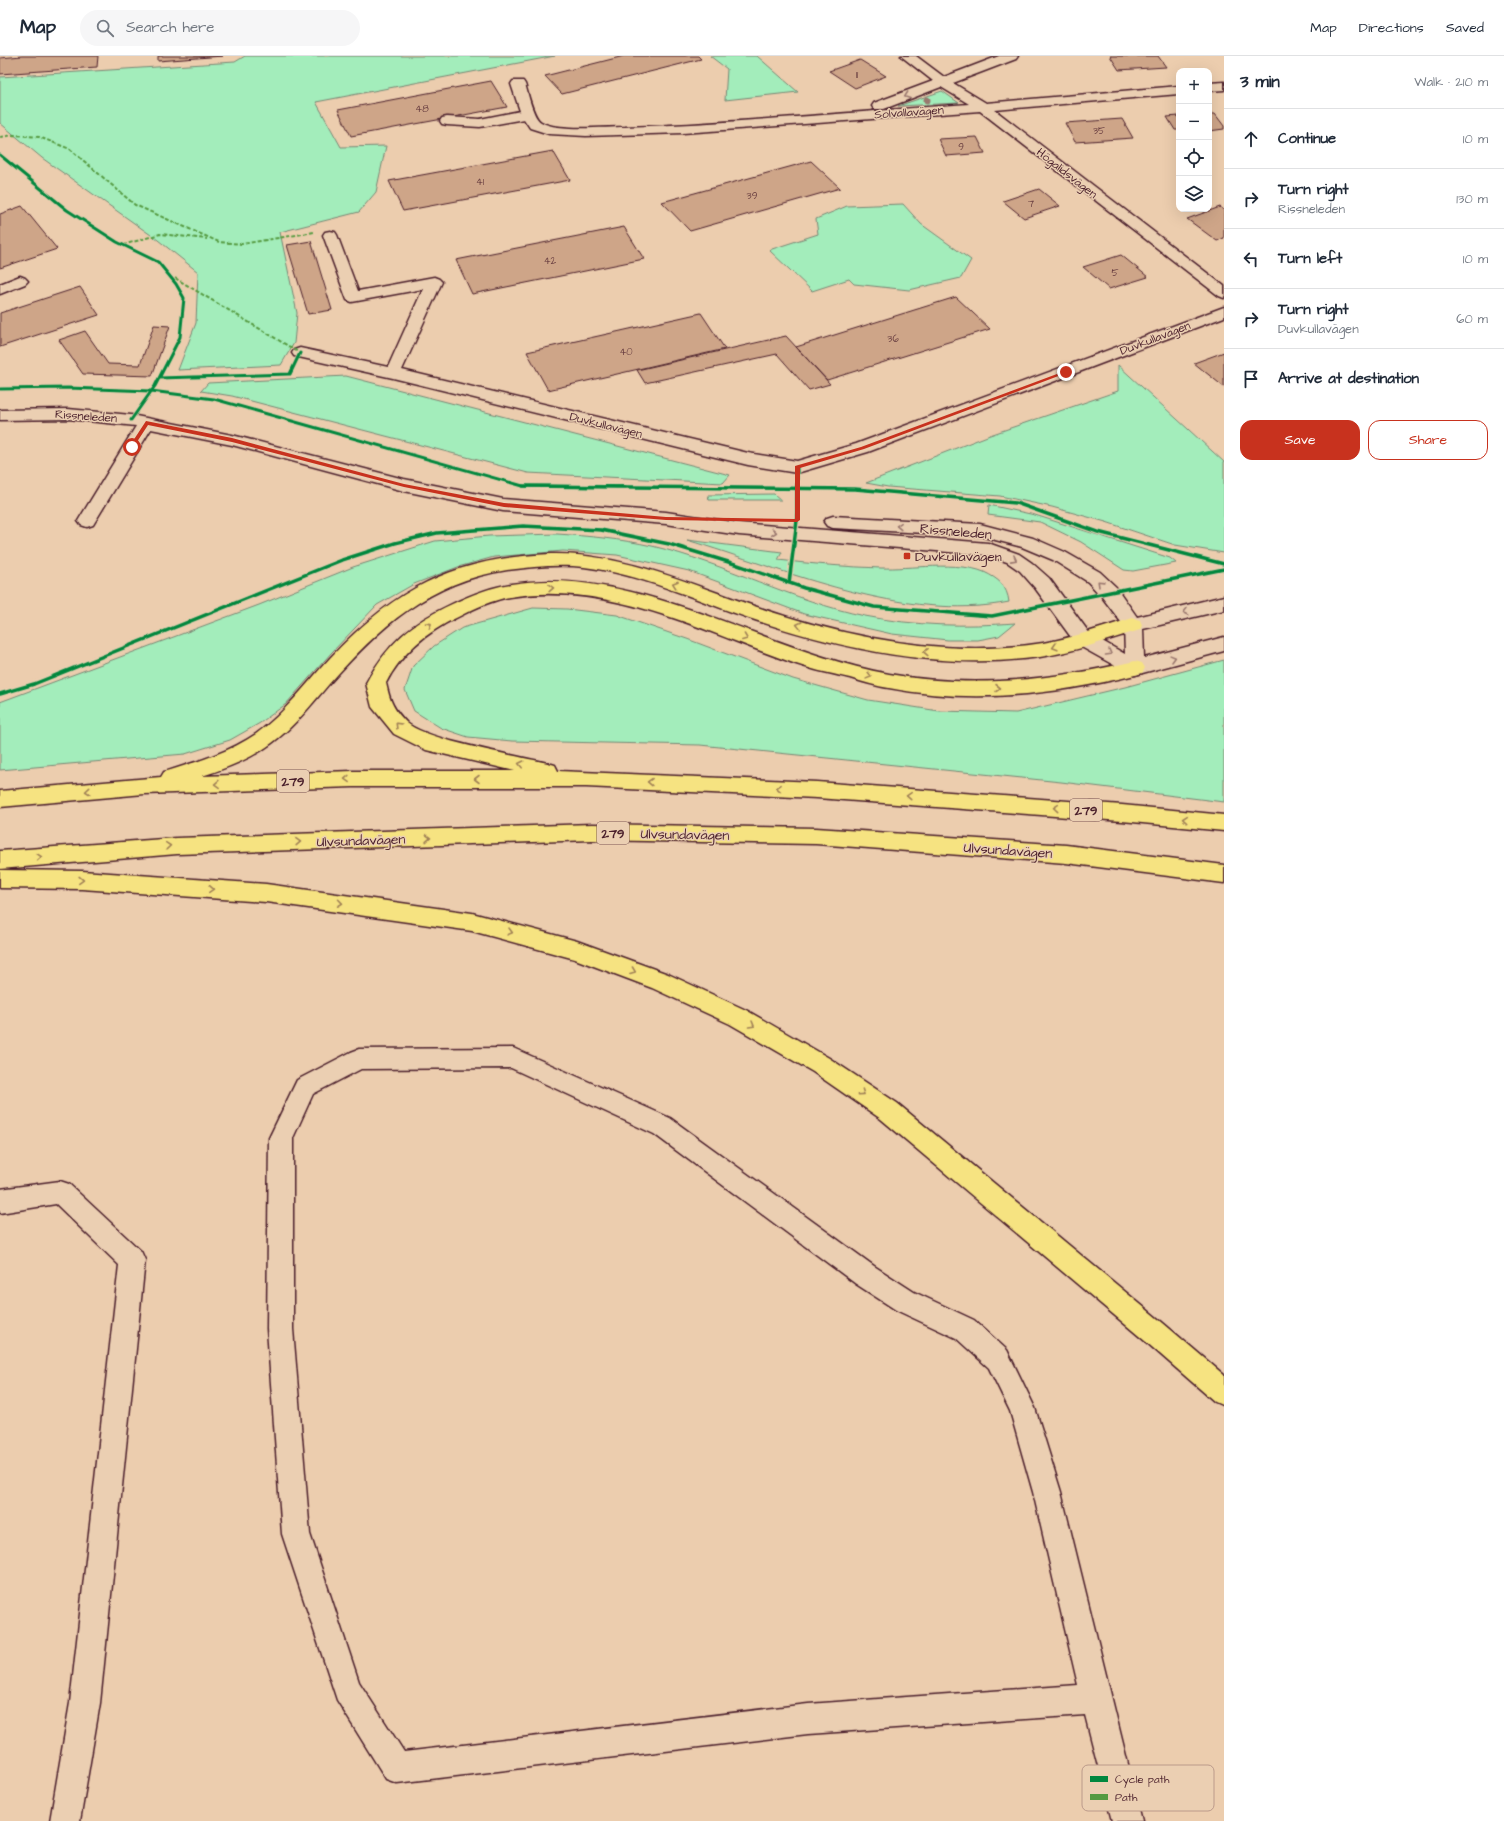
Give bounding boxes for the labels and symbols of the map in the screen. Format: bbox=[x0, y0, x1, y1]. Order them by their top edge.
house number: 11 bbox=[856, 68, 859, 82]
one-way arrow bbox=[904, 92, 911, 100]
house number: 48 bbox=[415, 102, 429, 116]
street label: Solvallavägen bbox=[874, 102, 944, 124]
house number: 35 bbox=[1093, 124, 1105, 138]
house number: 9 bbox=[958, 140, 964, 154]
street label: Högalidsvägen bbox=[1032, 144, 1101, 203]
house number: 41 bbox=[476, 175, 485, 189]
house number: 39 bbox=[747, 189, 758, 203]
house number: 7 bbox=[1028, 197, 1034, 211]
house number: 42 bbox=[544, 254, 557, 268]
house number: 5 bbox=[1111, 266, 1119, 280]
street label: Duvkullavägen bbox=[1117, 317, 1193, 361]
house number: 36 bbox=[887, 332, 899, 346]
house number: 40 bbox=[619, 345, 633, 359]
route end bbox=[1057, 363, 1075, 381]
street label: Rissneleden bbox=[54, 406, 117, 427]
street label: Duvkullavägen bbox=[567, 408, 644, 444]
route start bbox=[123, 438, 141, 456]
street label: Rissneleden bbox=[919, 519, 993, 545]
one-way arrow bbox=[896, 521, 902, 530]
one-way arrow bbox=[771, 528, 777, 537]
place label: Duvkullavägen bbox=[915, 547, 1002, 567]
marker: Duvkullavägen bbox=[902, 551, 912, 561]
one-way arrow bbox=[1009, 554, 1017, 562]
one-way arrow bbox=[1097, 580, 1105, 588]
one-way arrow bbox=[672, 581, 679, 589]
one-way arrow bbox=[548, 584, 554, 593]
one-way arrow bbox=[1183, 607, 1189, 615]
one-way arrow bbox=[795, 622, 802, 630]
one-way arrow bbox=[424, 623, 431, 630]
one-way arrow bbox=[741, 633, 748, 641]
one-way arrow bbox=[1052, 642, 1058, 650]
one-way arrow bbox=[923, 647, 929, 656]
one-way arrow bbox=[1105, 649, 1112, 656]
one-way arrow bbox=[1169, 654, 1176, 663]
one-way arrow bbox=[865, 671, 872, 680]
one-way arrow bbox=[995, 684, 1001, 692]
one-way arrow bbox=[396, 723, 403, 730]
one-way arrow bbox=[518, 761, 524, 769]
road number: 279 bbox=[277, 770, 309, 792]
one-way arrow bbox=[344, 775, 350, 784]
one-way arrow bbox=[474, 775, 480, 783]
one-way arrow bbox=[647, 778, 653, 787]
one-way arrow bbox=[214, 780, 220, 788]
one-way arrow bbox=[776, 784, 782, 792]
one-way arrow bbox=[84, 787, 91, 796]
one-way arrow bbox=[906, 792, 912, 801]
road number: 279 bbox=[1070, 799, 1102, 821]
one-way arrow bbox=[1053, 803, 1059, 812]
one-way arrow bbox=[1182, 815, 1188, 824]
road number: 279 bbox=[597, 822, 629, 844]
street label: Ulvsundavägen bbox=[640, 824, 730, 846]
street label: Ulvsundavägen bbox=[316, 829, 406, 853]
one-way arrow bbox=[425, 833, 431, 842]
one-way arrow bbox=[295, 838, 301, 846]
street label: Ulvsundavägen bbox=[963, 838, 1053, 864]
one-way arrow bbox=[165, 842, 171, 851]
one-way arrow bbox=[36, 852, 42, 861]
one-way arrow bbox=[78, 876, 84, 885]
one-way arrow bbox=[208, 884, 214, 893]
one-way arrow bbox=[337, 898, 343, 907]
one-way arrow bbox=[506, 927, 513, 936]
one-way arrow bbox=[630, 967, 637, 975]
one-way arrow bbox=[748, 1020, 755, 1027]
one-way arrow bbox=[858, 1088, 865, 1096]
legend bbox=[1082, 1765, 1214, 1811]
text: Cycle path bbox=[1115, 1772, 1170, 1788]
text: Path bbox=[1115, 1790, 1138, 1805]

